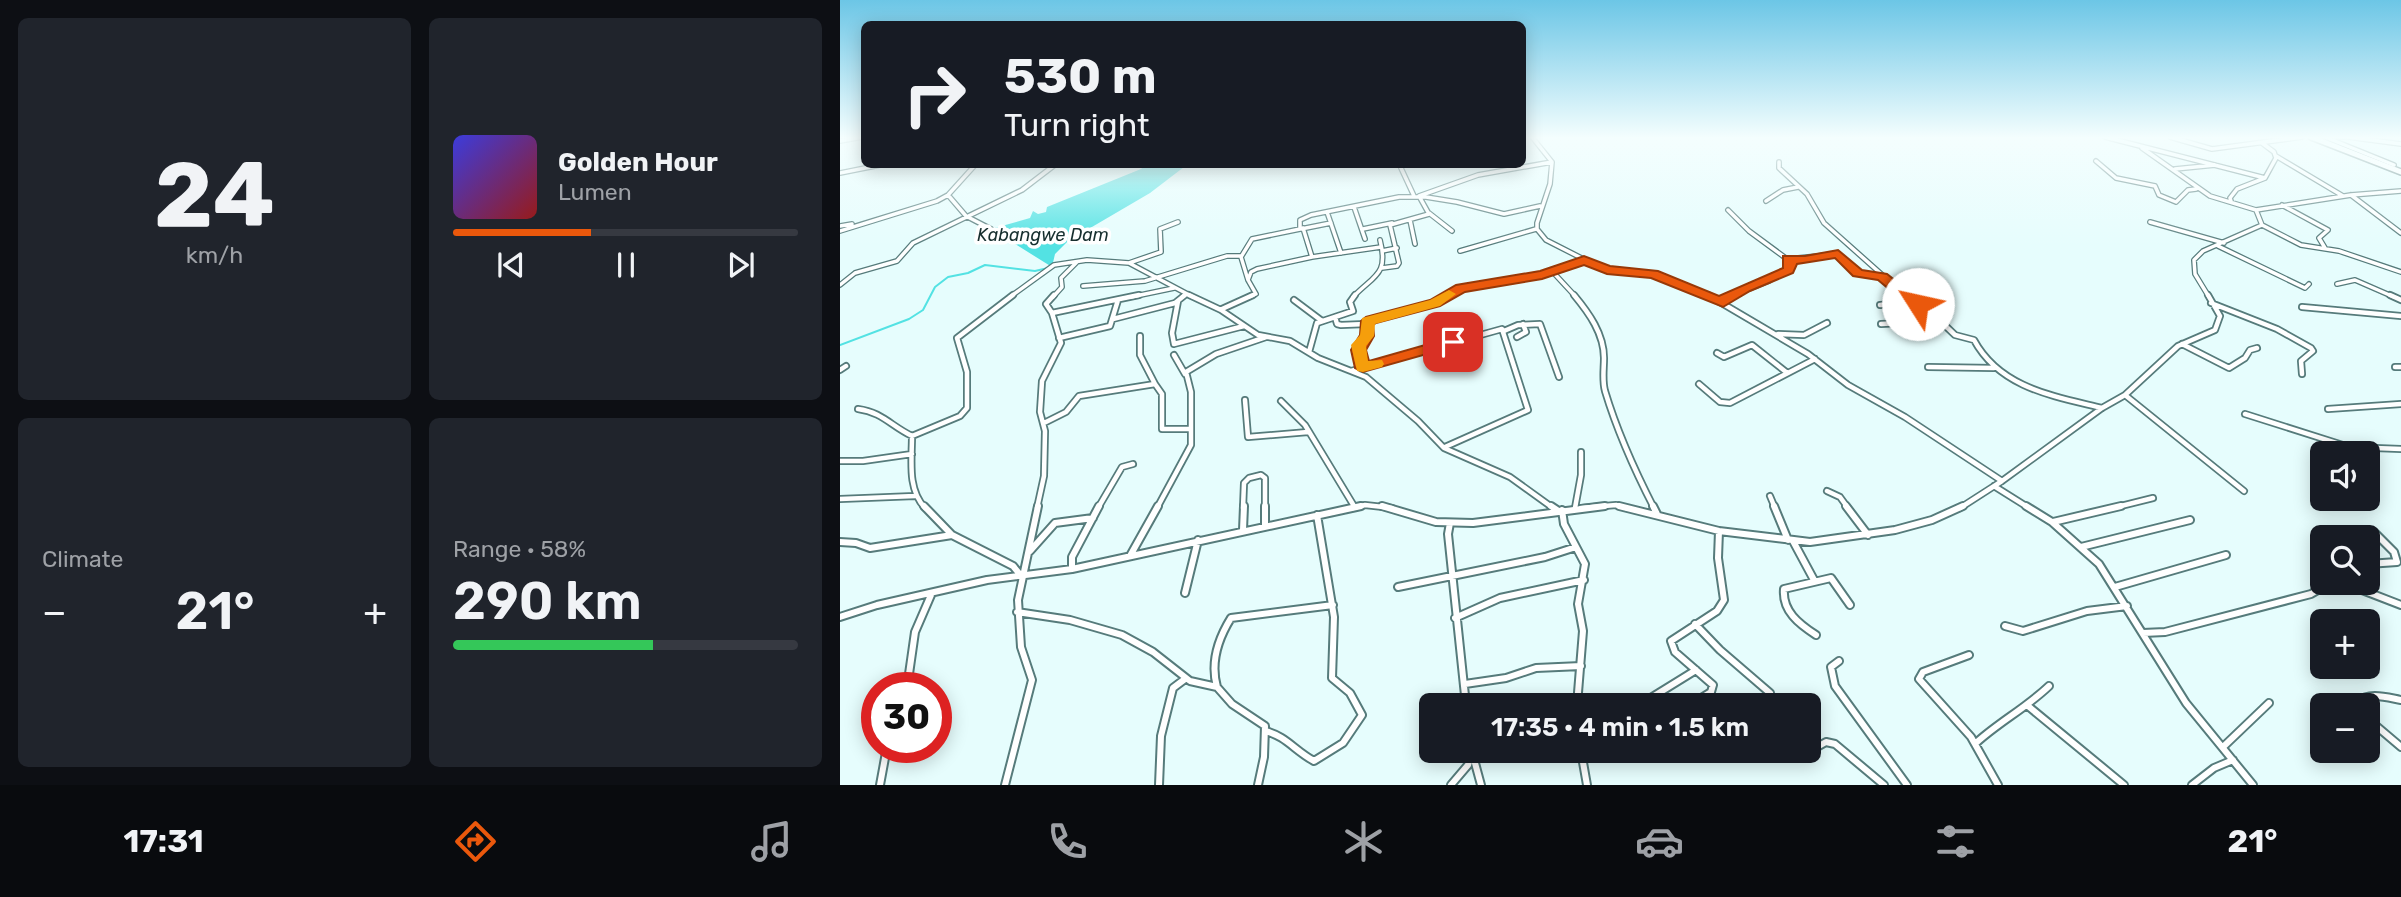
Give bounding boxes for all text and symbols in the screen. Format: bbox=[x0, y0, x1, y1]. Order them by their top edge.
text: 530 m bbox=[1004, 47, 1157, 105]
icon: right bbox=[889, 49, 980, 140]
text: Turn right bbox=[1004, 106, 1149, 144]
text: 24 bbox=[154, 141, 275, 249]
text: Golden Hour bbox=[558, 147, 718, 178]
text: Lumen bbox=[558, 178, 632, 206]
water label: Kabangwe Dam bbox=[977, 224, 1109, 246]
text: km/h bbox=[186, 241, 243, 269]
icon: previous bbox=[492, 246, 530, 284]
icon: pause bbox=[607, 246, 645, 284]
icon: next bbox=[722, 246, 760, 284]
position arrow bbox=[1881, 267, 1955, 341]
pin bbox=[1423, 312, 1483, 372]
icon: arrive bbox=[1434, 323, 1472, 361]
map controls bbox=[2310, 441, 2380, 763]
button: sound bbox=[2310, 441, 2380, 511]
button: search bbox=[2310, 525, 2380, 595]
text: Range · 58% bbox=[453, 535, 586, 563]
text: Climate bbox=[42, 545, 123, 573]
text: 290 km bbox=[453, 570, 642, 632]
text: 21° bbox=[176, 580, 254, 642]
text: − bbox=[42, 589, 67, 635]
text: + bbox=[363, 589, 387, 635]
button: + bbox=[2310, 609, 2380, 679]
speed limit sign: 30 bbox=[861, 672, 952, 763]
button: − bbox=[2310, 693, 2380, 763]
text: 17:35 · 4 min · 1.5 km bbox=[1491, 712, 1749, 743]
icon: directions bbox=[451, 817, 500, 866]
icon: music bbox=[747, 817, 796, 866]
icon: phone bbox=[1043, 817, 1092, 866]
icon: climate bbox=[1339, 817, 1388, 866]
icon: car bbox=[1635, 817, 1684, 866]
icon: filters bbox=[1931, 817, 1980, 866]
text: 17:31 bbox=[124, 822, 204, 860]
text: 21° bbox=[2228, 822, 2277, 860]

